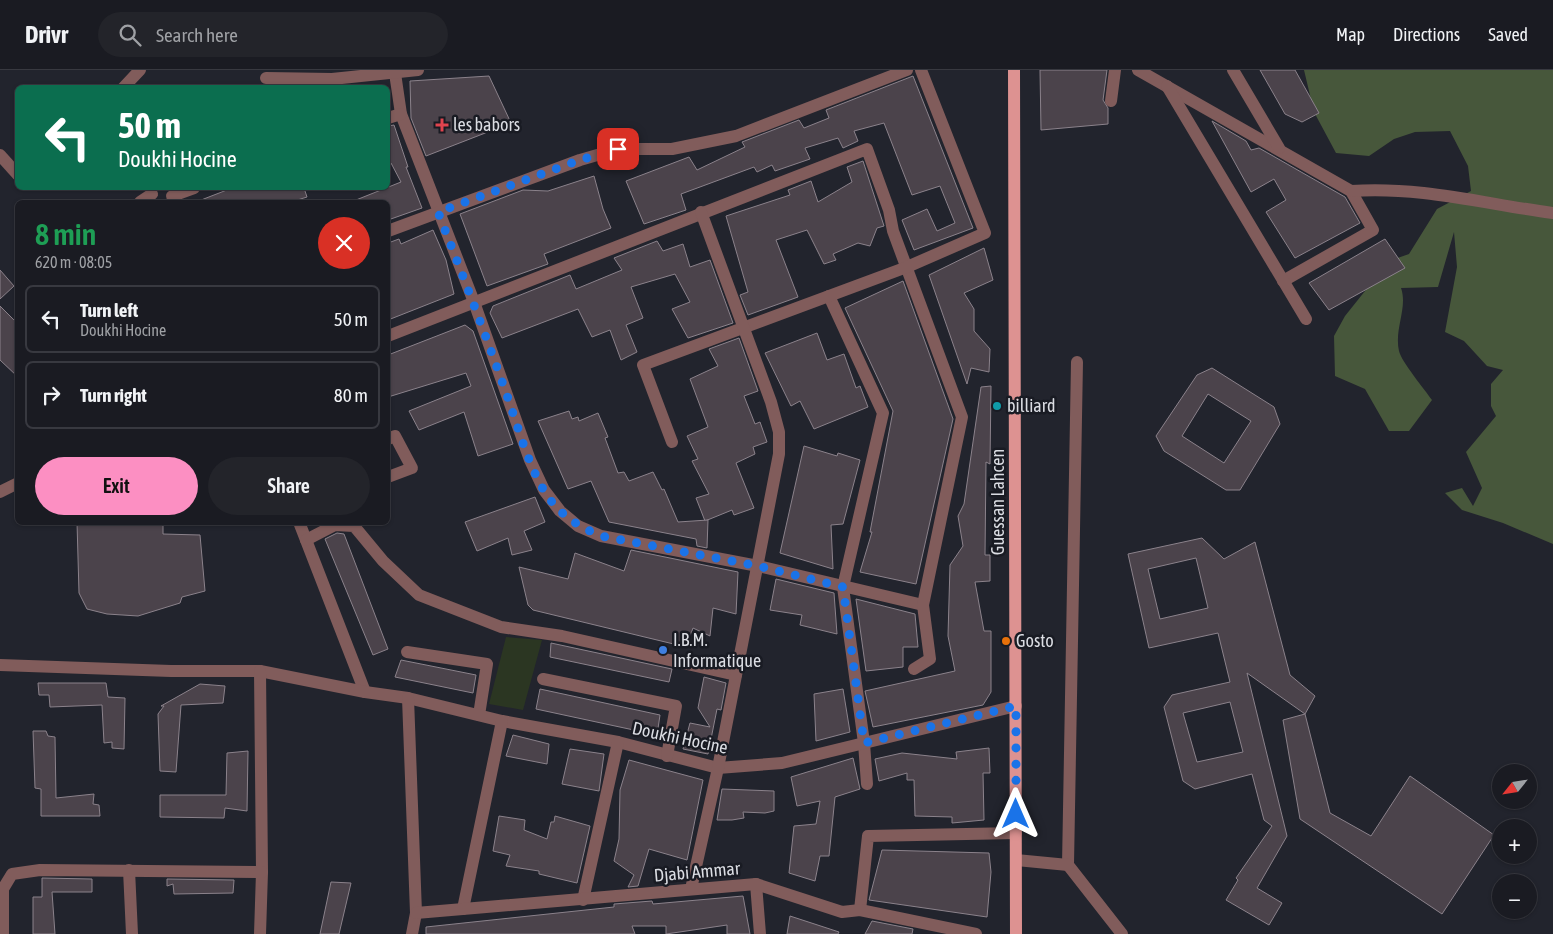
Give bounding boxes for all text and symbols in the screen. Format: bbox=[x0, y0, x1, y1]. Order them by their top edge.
search box bbox=[98, 12, 448, 57]
text: Drivr bbox=[25, 21, 68, 48]
icon: search bbox=[116, 21, 144, 49]
text: Search here bbox=[156, 24, 238, 46]
text: Map bbox=[1336, 24, 1365, 45]
text: Directions bbox=[1393, 24, 1460, 45]
text: Saved bbox=[1488, 24, 1528, 45]
icon: left bbox=[35, 105, 100, 170]
text: 50 m bbox=[118, 105, 181, 145]
place label: les babors bbox=[453, 114, 520, 135]
marker: les babors bbox=[435, 118, 449, 132]
pin bbox=[597, 128, 639, 170]
icon: arrive bbox=[604, 135, 632, 163]
text: Doukhi Hocine bbox=[118, 146, 237, 172]
text: 8 min bbox=[35, 217, 96, 251]
button: close bbox=[318, 217, 370, 269]
text: 620 m · 08:05 bbox=[35, 253, 112, 271]
text: Turn left bbox=[80, 299, 138, 321]
icon: left bbox=[37, 305, 65, 333]
text: 50 m bbox=[334, 308, 368, 330]
text: Doukhi Hocine bbox=[80, 321, 166, 339]
icon: right bbox=[37, 381, 65, 409]
text: Turn right bbox=[80, 384, 147, 406]
text: 80 m bbox=[334, 384, 368, 406]
place label: billiard bbox=[1007, 395, 1056, 416]
marker: billiard bbox=[991, 400, 1003, 412]
street label: Guessan Lahcen bbox=[987, 449, 1008, 555]
button: Exit bbox=[35, 457, 198, 515]
button: Share bbox=[208, 457, 370, 515]
place label: I.B.M. Informatique bbox=[673, 629, 761, 671]
place label: Gosto bbox=[1016, 630, 1054, 651]
marker: Gosto bbox=[1000, 635, 1012, 647]
marker: I.B.M. Informatique bbox=[657, 644, 669, 656]
street label: Doukhi Hocine bbox=[630, 717, 730, 758]
north arrow bbox=[1492, 764, 1538, 809]
map controls bbox=[1492, 764, 1537, 919]
position arrow bbox=[989, 787, 1041, 839]
button: + bbox=[1492, 819, 1537, 864]
street label: Djabi Ammar bbox=[653, 857, 741, 886]
button: − bbox=[1492, 874, 1537, 919]

